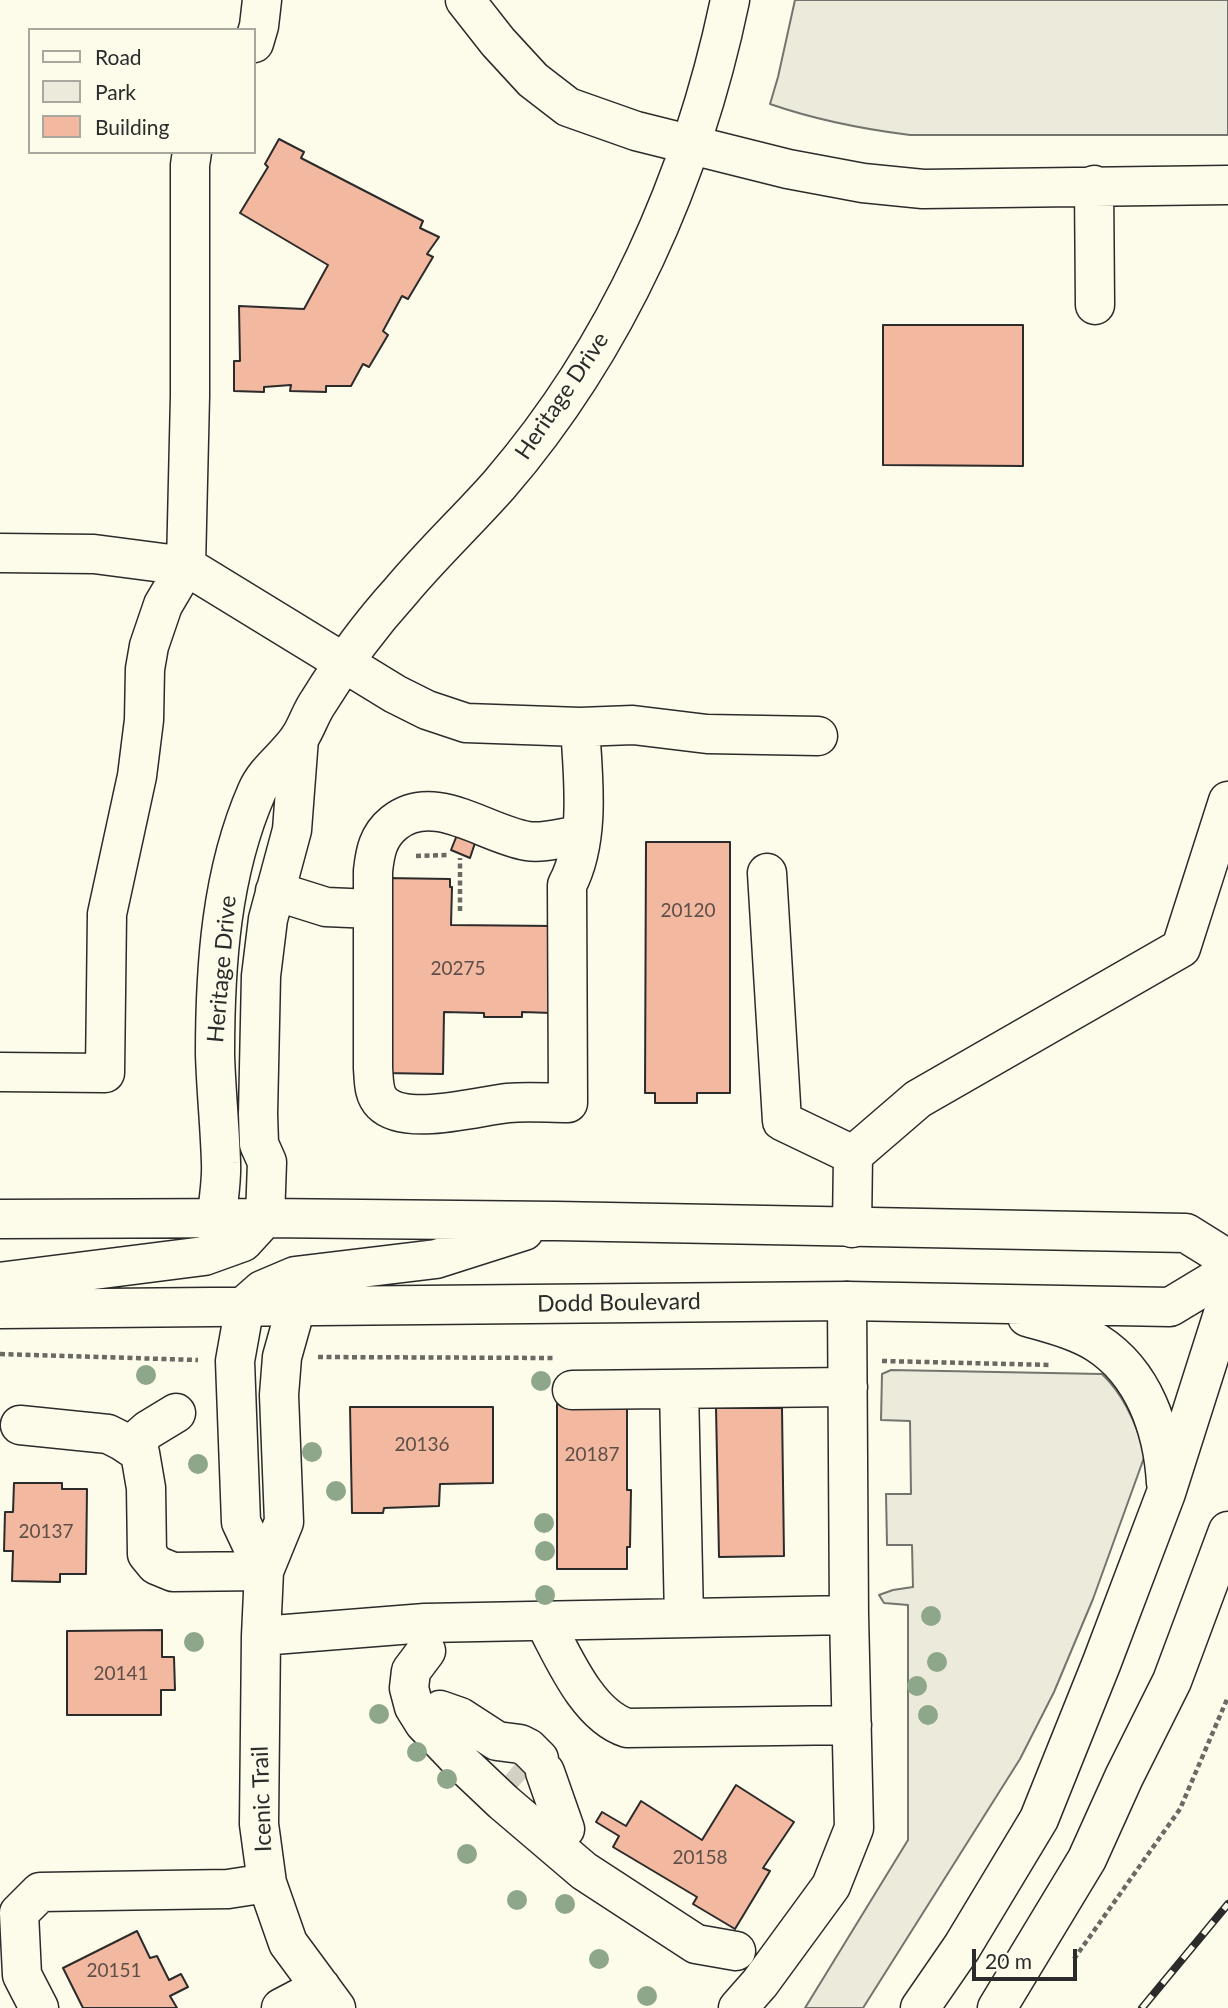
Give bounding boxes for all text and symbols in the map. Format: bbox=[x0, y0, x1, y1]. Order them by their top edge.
legend bbox=[28, 28, 256, 154]
text: Road bbox=[95, 44, 142, 69]
text: Park bbox=[95, 79, 136, 104]
text: Building bbox=[95, 114, 170, 139]
street label: Heritage Drive bbox=[509, 327, 615, 465]
street label: Heritage Drive bbox=[202, 894, 242, 1044]
house number: 20120 bbox=[660, 900, 716, 922]
house number: 20275 bbox=[430, 958, 486, 980]
street label: Dodd Boulevard bbox=[537, 1288, 701, 1318]
house number: 20136 bbox=[394, 1434, 450, 1456]
house number: 20187 bbox=[564, 1444, 620, 1466]
house number: 20137 bbox=[18, 1521, 74, 1543]
house number: 20141 bbox=[93, 1663, 149, 1685]
street label: Icenic Trail bbox=[246, 1746, 278, 1852]
house number: 20158 bbox=[672, 1847, 728, 1869]
scale bar bbox=[976, 1934, 1081, 1978]
text: 20 m bbox=[985, 1948, 1032, 1973]
house number: 20151 bbox=[86, 1960, 142, 1982]

